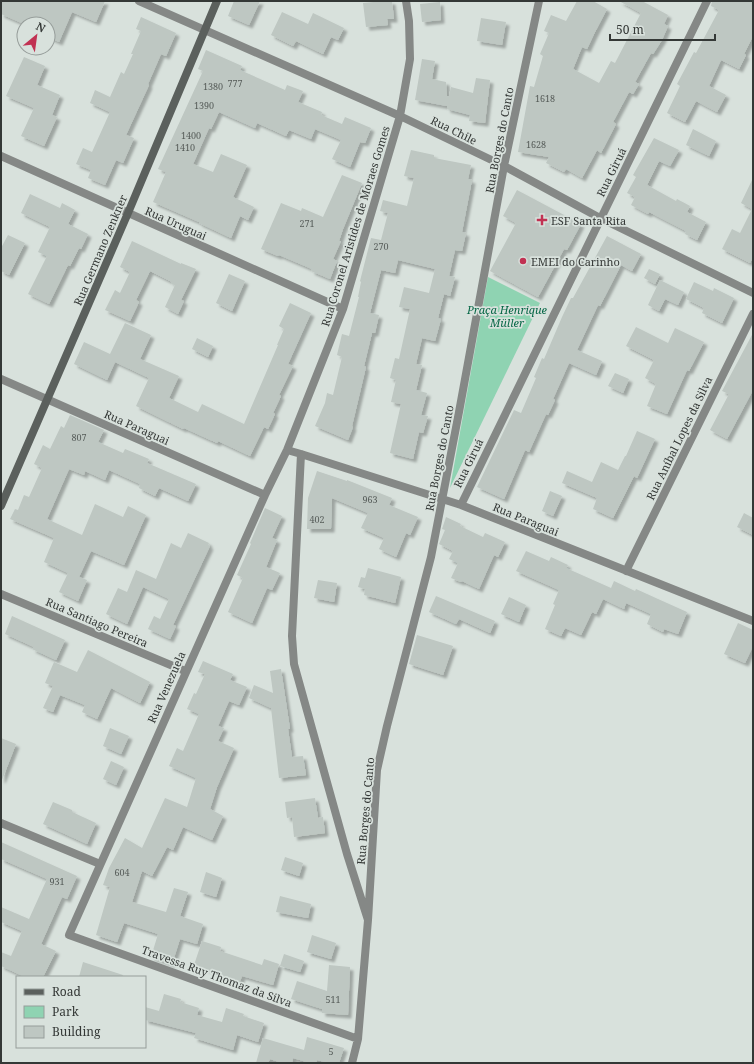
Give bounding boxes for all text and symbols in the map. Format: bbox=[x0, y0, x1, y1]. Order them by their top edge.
north arrow bbox=[16, 16, 56, 56]
scale bar bbox=[610, 16, 715, 42]
text: N bbox=[34, 18, 49, 36]
text: 50 m bbox=[616, 21, 644, 38]
house number: 777 bbox=[227, 77, 243, 90]
house number: 1380 bbox=[203, 80, 223, 93]
street label: Rua Borges do Canto bbox=[481, 86, 517, 194]
house number: 1618 bbox=[535, 92, 555, 105]
house number: 1390 bbox=[194, 99, 214, 112]
street label: Rua Chile bbox=[428, 112, 480, 148]
street label: Rua Coronel Aristides de Moraes Gomes bbox=[317, 124, 393, 328]
house number: 1400 bbox=[181, 129, 201, 142]
house number: 1628 bbox=[526, 138, 546, 151]
house number: 1410 bbox=[175, 141, 195, 154]
street label: Rua Giruá bbox=[593, 145, 629, 199]
street label: Rua Germano Zenkner bbox=[70, 191, 131, 308]
street label: Rua Uruguai bbox=[143, 203, 210, 243]
place label: ESF Santa Rita bbox=[551, 213, 626, 228]
marker: ESF Santa Rita bbox=[536, 214, 548, 226]
house number: 271 bbox=[299, 217, 315, 230]
house number: 270 bbox=[373, 240, 389, 253]
place label: EMEI do Carinho bbox=[531, 254, 620, 269]
marker: EMEI do Carinho bbox=[518, 256, 528, 266]
park label: Praça Henrique Müller bbox=[466, 302, 548, 330]
street label: Rua Aníbal Lopes da Silva bbox=[642, 374, 716, 502]
street label: Rua Borges do Canto bbox=[421, 404, 457, 512]
street label: Rua Paraguai bbox=[102, 406, 172, 448]
house number: 807 bbox=[71, 431, 87, 444]
street label: Rua Giruá bbox=[450, 436, 486, 490]
house number: 963 bbox=[362, 493, 378, 506]
street label: Rua Paraguai bbox=[491, 499, 562, 539]
house number: 402 bbox=[309, 513, 325, 526]
street label: Rua Santiago Pereira bbox=[44, 594, 150, 650]
street label: Rua Venezuela bbox=[143, 649, 189, 725]
street label: Rua Borges do Canto bbox=[353, 757, 377, 865]
house number: 604 bbox=[114, 866, 130, 879]
house number: 931 bbox=[49, 875, 65, 888]
street label: Travessa Ruy Thomaz da Silva bbox=[140, 942, 294, 1010]
legend bbox=[16, 976, 146, 1048]
text: Road bbox=[52, 983, 82, 1000]
house number: 511 bbox=[325, 993, 341, 1006]
text: Park bbox=[52, 1003, 80, 1020]
text: Building bbox=[52, 1023, 101, 1040]
house number: 5 bbox=[328, 1045, 334, 1058]

